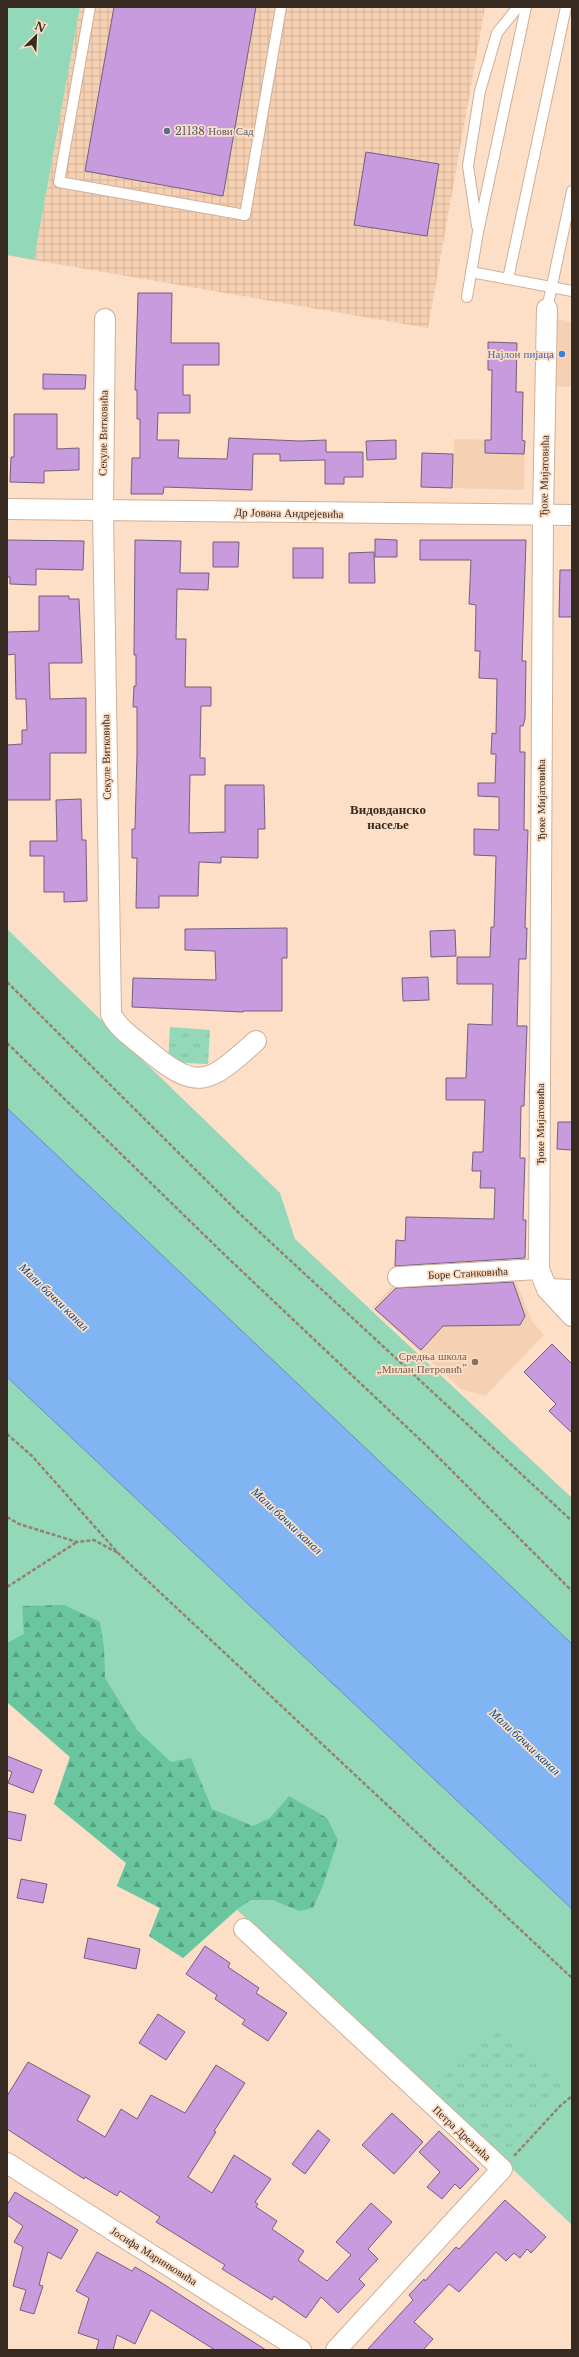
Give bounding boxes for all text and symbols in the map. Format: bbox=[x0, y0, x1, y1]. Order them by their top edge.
north arrow bbox=[16, 16, 56, 56]
text: N bbox=[32, 18, 48, 36]
place label: 21138 Нови Сад bbox=[175, 124, 254, 138]
marker: 21138 Нови Сад bbox=[162, 126, 172, 136]
place label: Најлон пијаца bbox=[488, 347, 554, 361]
marker: Најлон пијаца bbox=[557, 349, 567, 359]
street label: Секуле Витковића bbox=[95, 390, 111, 476]
street label: Ђоке Мијатовића bbox=[536, 435, 552, 517]
street label: Др Јована Андрејевића bbox=[234, 505, 344, 521]
street label: Секуле Витковића bbox=[98, 714, 114, 800]
street label: Ђоке Мијатовића bbox=[534, 759, 548, 841]
district label: Видовданско насеље bbox=[350, 801, 426, 833]
street label: Ђоке Мијатовића bbox=[533, 1083, 547, 1165]
water label: Мали бачки канал bbox=[16, 1259, 92, 1334]
street label: Боре Станковића bbox=[428, 1264, 508, 1282]
place label: Средња школа „Милан Петровић” bbox=[377, 1349, 467, 1376]
marker: Средња школа „Милан Петровић” bbox=[470, 1357, 480, 1367]
water label: Мали бачки канал bbox=[248, 1483, 326, 1557]
water label: Мали бачки канал bbox=[486, 1704, 564, 1778]
street label: Петра Дрезгића bbox=[430, 2102, 494, 2164]
street label: Јосифа Маринковића bbox=[108, 2224, 200, 2288]

